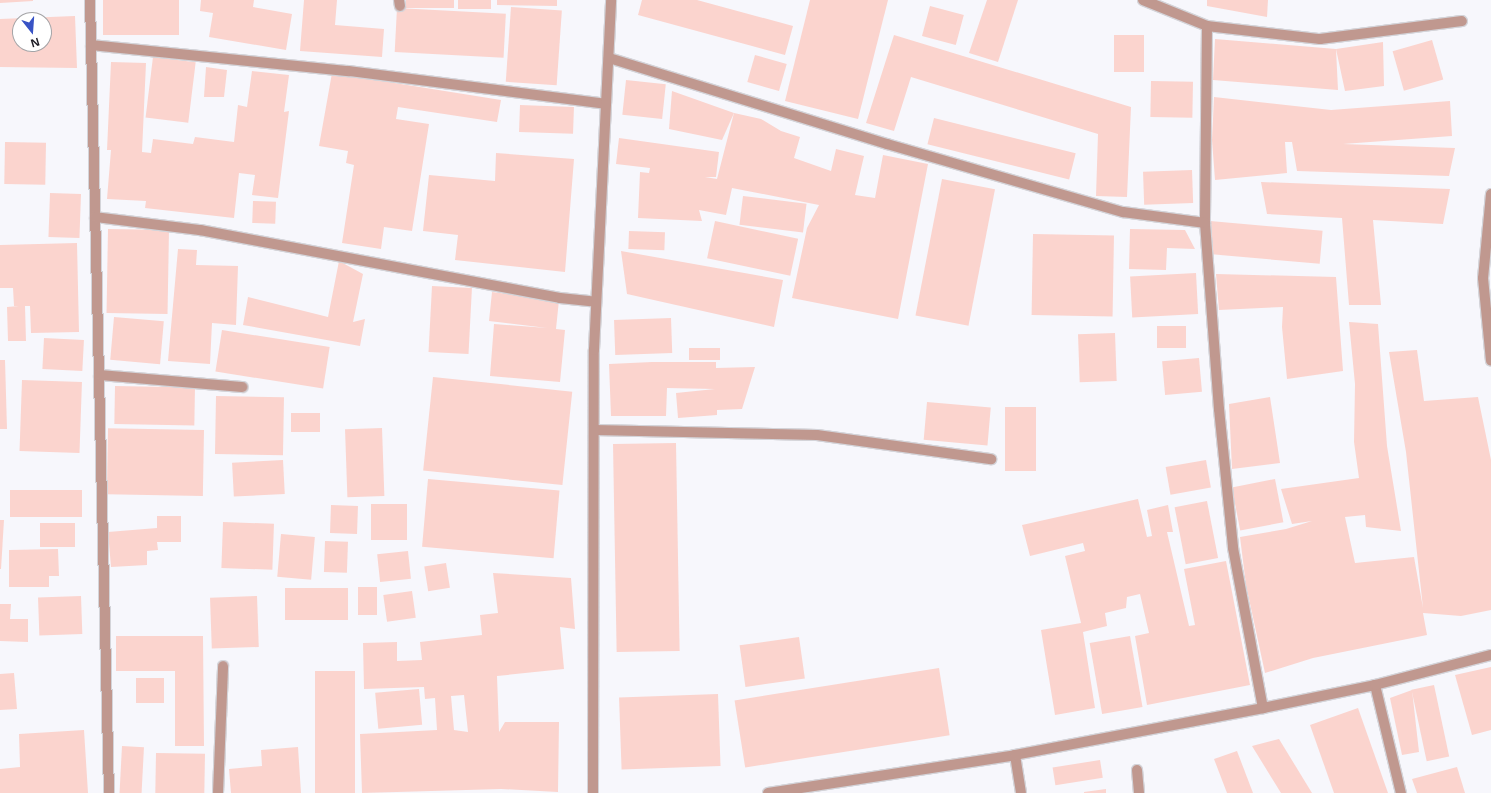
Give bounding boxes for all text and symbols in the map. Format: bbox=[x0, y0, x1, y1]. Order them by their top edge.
north arrow bbox=[12, 12, 52, 52]
text: N bbox=[29, 35, 42, 51]

